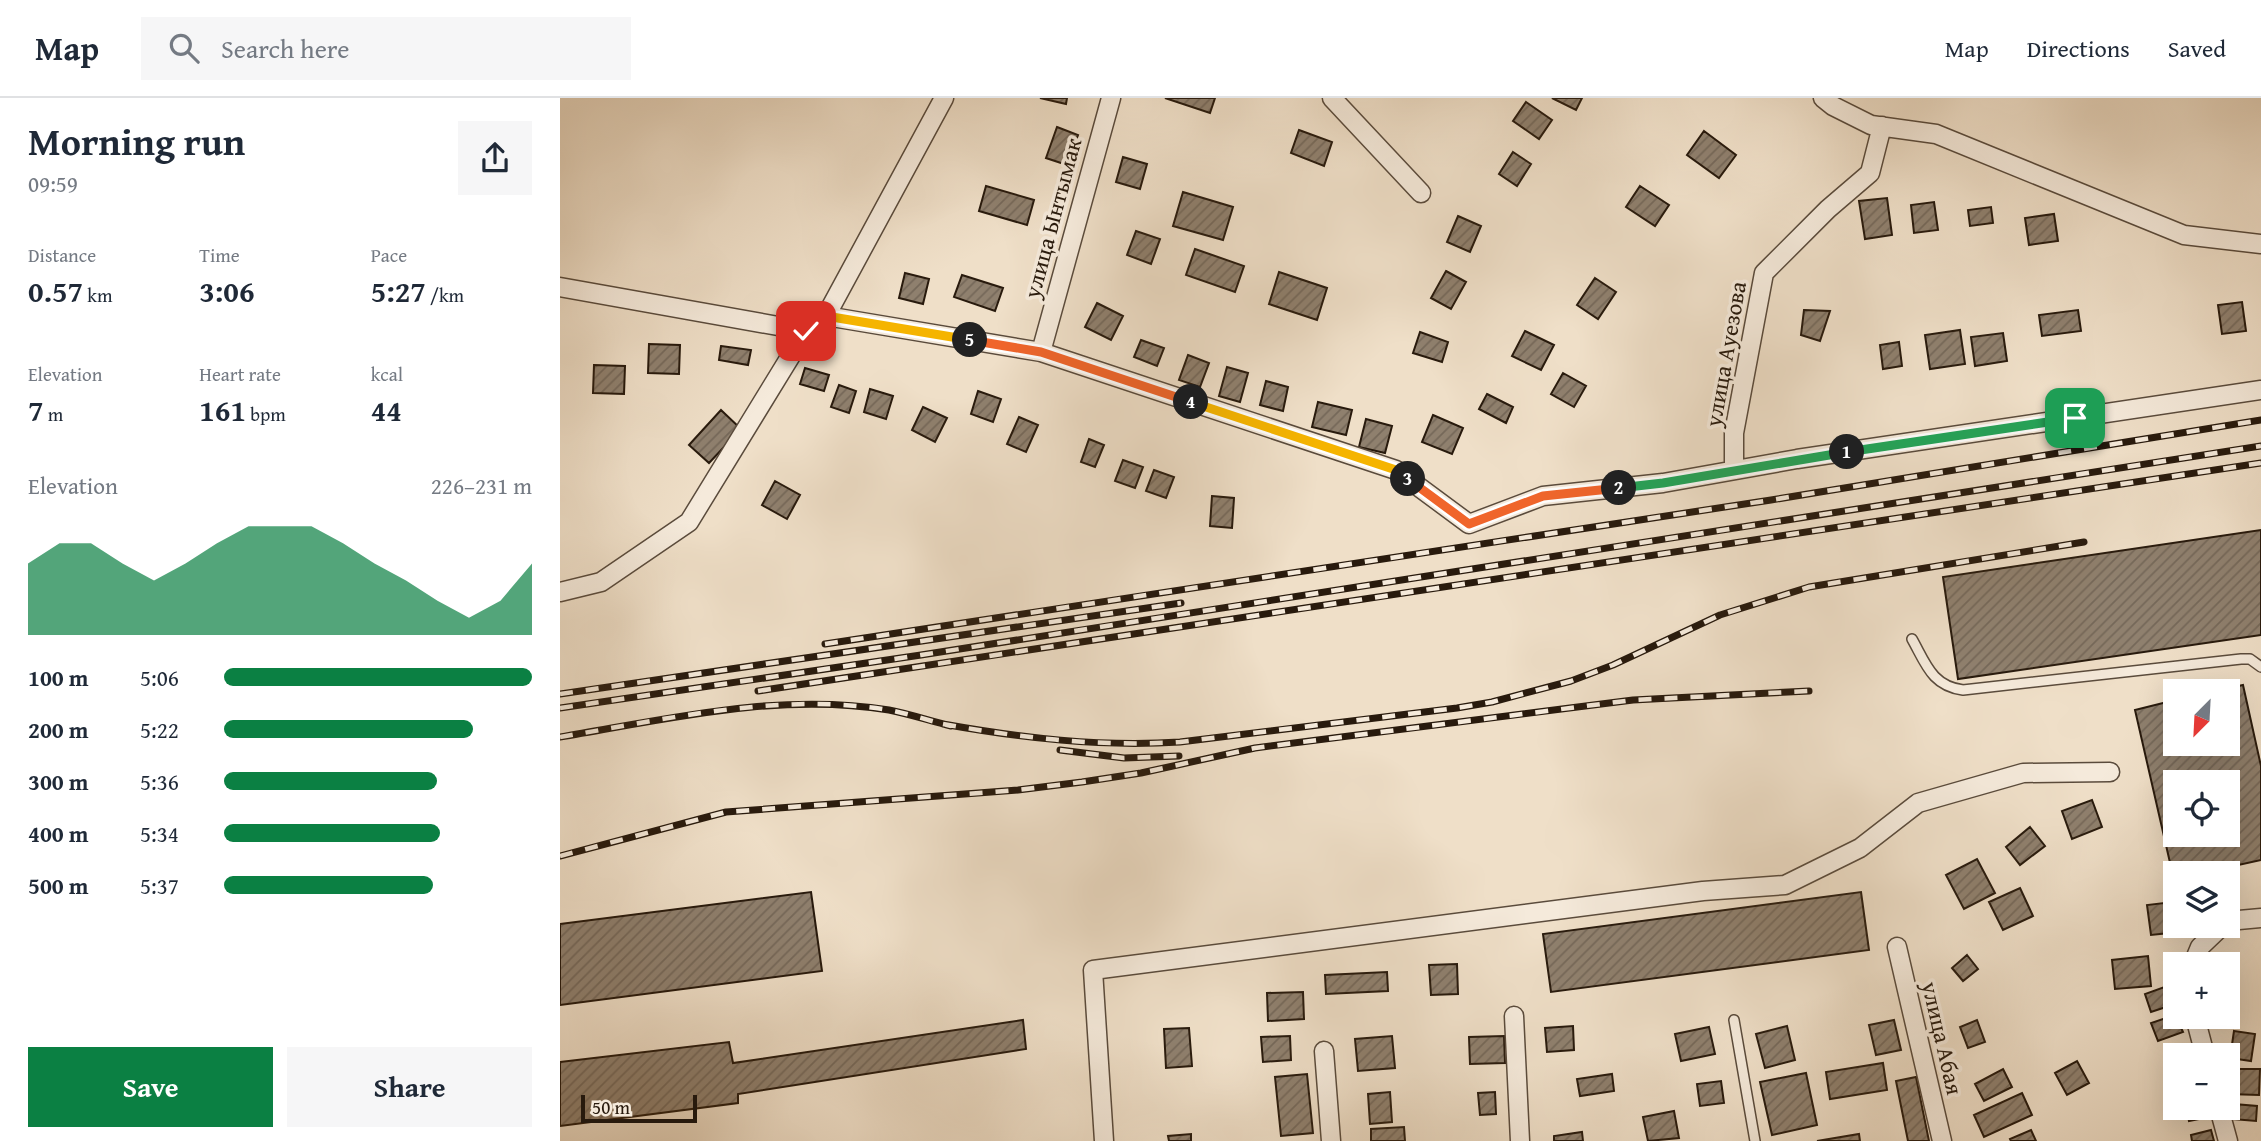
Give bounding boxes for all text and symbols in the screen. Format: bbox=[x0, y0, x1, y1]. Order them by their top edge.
search box bbox=[141, 17, 631, 80]
text: Map bbox=[35, 24, 99, 72]
icon: search bbox=[165, 29, 203, 67]
text: Search here bbox=[221, 29, 349, 68]
text: Map bbox=[1945, 31, 1989, 66]
text: Directions bbox=[2027, 31, 2130, 66]
text: Saved bbox=[2168, 31, 2226, 66]
text: Morning run bbox=[28, 113, 245, 169]
button: share bbox=[458, 121, 532, 195]
street label: улица Ынтымак bbox=[1014, 134, 1089, 303]
text: 09:59 bbox=[28, 167, 78, 200]
text: Distance bbox=[28, 241, 96, 269]
text: Time bbox=[199, 241, 240, 269]
text: Pace bbox=[371, 241, 407, 269]
text: 0.57 bbox=[28, 269, 83, 313]
text: 3:06 bbox=[199, 269, 254, 313]
text: 5:27 bbox=[371, 269, 426, 313]
street label: улица Ауезова bbox=[1696, 278, 1754, 430]
text: km bbox=[83, 281, 112, 309]
text: /km bbox=[426, 281, 464, 309]
pin bbox=[776, 301, 836, 361]
icon: check bbox=[787, 312, 825, 350]
pin: 5 bbox=[952, 322, 988, 358]
text: 5 bbox=[965, 325, 974, 353]
text: Elevation bbox=[28, 360, 102, 388]
text: Heart rate bbox=[199, 360, 281, 388]
text: kcal bbox=[371, 360, 403, 388]
pin: 4 bbox=[1174, 384, 1208, 420]
text: 4 bbox=[1186, 387, 1195, 415]
text: 7 bbox=[28, 388, 44, 432]
text: 161 bbox=[199, 388, 246, 432]
text: 44 bbox=[371, 388, 402, 432]
pin bbox=[2045, 388, 2105, 448]
icon: arrive bbox=[2056, 399, 2094, 437]
text: m bbox=[44, 400, 63, 428]
text: bpm bbox=[246, 400, 286, 428]
pin: 1 bbox=[1830, 434, 1864, 470]
text: 1 bbox=[1842, 437, 1851, 465]
pin: 3 bbox=[1390, 462, 1426, 496]
text: 3 bbox=[1403, 464, 1412, 492]
text: Elevation bbox=[28, 469, 118, 502]
text: 226–231 m bbox=[431, 469, 532, 502]
pin: 2 bbox=[1602, 470, 1636, 506]
text: 2 bbox=[1614, 473, 1623, 501]
text: 100 m bbox=[28, 661, 89, 694]
text: 5:06 bbox=[140, 661, 179, 694]
north arrow bbox=[2163, 679, 2240, 756]
map controls bbox=[2163, 679, 2240, 1120]
text: 200 m bbox=[28, 713, 89, 746]
text: 5:22 bbox=[140, 713, 179, 746]
text: 300 m bbox=[28, 765, 89, 798]
text: 5:36 bbox=[140, 765, 179, 798]
button: locate bbox=[2163, 770, 2240, 847]
text: 400 m bbox=[28, 817, 89, 850]
text: 5:34 bbox=[140, 817, 179, 850]
button: layers bbox=[2163, 861, 2240, 938]
text: 500 m bbox=[28, 869, 89, 902]
text: 5:37 bbox=[140, 869, 179, 902]
button: + bbox=[2163, 952, 2240, 1029]
street label: улица Абая bbox=[1914, 977, 1972, 1098]
button: − bbox=[2163, 1043, 2240, 1120]
button: Save bbox=[28, 1047, 273, 1127]
button: Share bbox=[287, 1047, 532, 1127]
scale bar bbox=[581, 1092, 696, 1124]
text: 50 m bbox=[592, 1093, 630, 1121]

